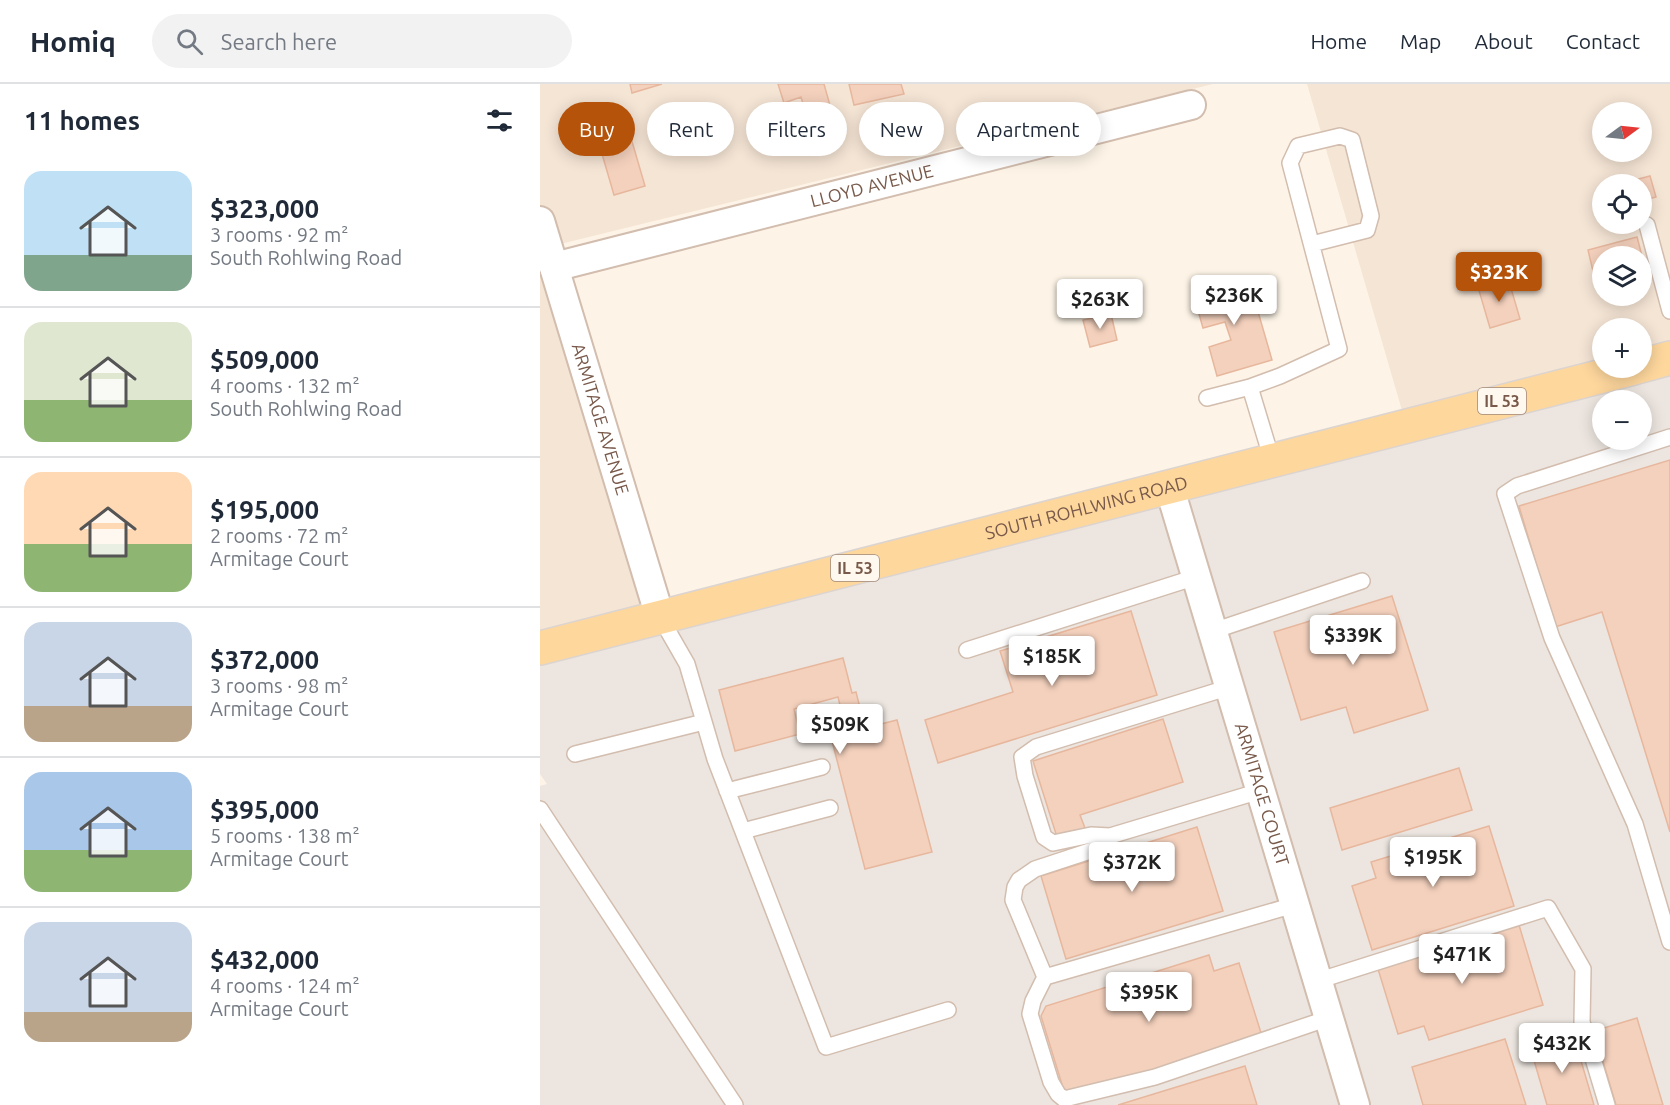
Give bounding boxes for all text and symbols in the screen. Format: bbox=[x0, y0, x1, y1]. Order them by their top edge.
search box bbox=[152, 14, 572, 68]
icon: search bbox=[173, 25, 206, 58]
text: Homiq bbox=[30, 26, 116, 57]
text: Search here bbox=[221, 29, 337, 54]
text: Home bbox=[1310, 29, 1367, 53]
text: Map bbox=[1400, 29, 1441, 53]
text: About bbox=[1474, 29, 1533, 53]
text: Contact bbox=[1566, 29, 1640, 53]
chip: Buy bbox=[558, 102, 635, 156]
chip: Rent bbox=[647, 102, 734, 156]
chip: Filters bbox=[746, 102, 847, 156]
chip: New bbox=[859, 102, 944, 156]
chip: Apartment bbox=[956, 102, 1101, 156]
north arrow bbox=[1592, 102, 1652, 162]
map controls bbox=[1592, 102, 1652, 450]
icon: filters bbox=[483, 104, 516, 137]
text: 11 homes bbox=[24, 106, 140, 135]
street label: LLOYD AVENUE bbox=[808, 160, 935, 210]
button: locate bbox=[1592, 174, 1652, 234]
text: $323,000 bbox=[210, 194, 319, 223]
icon: home bbox=[72, 195, 144, 267]
text: 3 rooms · 92 m² bbox=[210, 223, 348, 246]
text: South Rohlwing Road bbox=[210, 246, 402, 269]
button: layers bbox=[1592, 246, 1652, 306]
pin: $323K bbox=[1457, 252, 1541, 303]
text: $323K bbox=[1470, 260, 1528, 283]
pin: $236K bbox=[1192, 275, 1276, 326]
pin: $263K bbox=[1058, 279, 1142, 330]
text: $236K bbox=[1205, 283, 1263, 306]
text: $263K bbox=[1071, 287, 1129, 310]
button: + bbox=[1592, 318, 1652, 378]
street label: ARMITAGE AVENUE bbox=[569, 341, 633, 497]
text: $509,000 bbox=[210, 345, 319, 374]
icon: home bbox=[72, 346, 144, 418]
text: 4 rooms · 132 m² bbox=[210, 374, 360, 397]
road number: IL 53 bbox=[1478, 388, 1526, 414]
button: − bbox=[1592, 390, 1652, 450]
text: South Rohlwing Road bbox=[210, 397, 402, 420]
street label: SOUTH ROHLWING ROAD bbox=[983, 472, 1189, 543]
text: $195,000 bbox=[210, 495, 319, 524]
icon: home bbox=[72, 496, 144, 568]
text: 2 rooms · 72 m² bbox=[210, 524, 348, 547]
text: Armitage Court bbox=[210, 547, 349, 570]
road number: IL 53 bbox=[831, 555, 879, 581]
pin: $339K bbox=[1311, 615, 1395, 666]
text: $339K bbox=[1324, 623, 1382, 646]
pin: $185K bbox=[1010, 636, 1094, 687]
text: $185K bbox=[1023, 644, 1081, 667]
text: $372,000 bbox=[210, 645, 319, 674]
icon: home bbox=[72, 646, 144, 718]
text: 3 rooms · 98 m² bbox=[210, 674, 348, 697]
text: Armitage Court bbox=[210, 697, 349, 720]
pin: $509K bbox=[798, 704, 882, 755]
text: $509K bbox=[811, 712, 869, 735]
street label: ARMITAGE COURT bbox=[1232, 720, 1294, 868]
text: $395,000 bbox=[210, 795, 319, 824]
icon: home bbox=[72, 796, 144, 868]
text: 5 rooms · 138 m² bbox=[210, 824, 360, 847]
pin: $195K bbox=[1391, 837, 1475, 888]
pin: $372K bbox=[1090, 842, 1174, 893]
text: $195K bbox=[1404, 845, 1462, 868]
text: Armitage Court bbox=[210, 847, 349, 870]
text: $372K bbox=[1103, 850, 1161, 873]
pin: $471K bbox=[1420, 934, 1504, 985]
text: $471K bbox=[1433, 942, 1491, 965]
text: $432,000 bbox=[210, 945, 319, 974]
icon: home bbox=[72, 946, 144, 1018]
pin: $395K bbox=[1107, 972, 1191, 1023]
text: 4 rooms · 124 m² bbox=[210, 974, 360, 997]
text: $395K bbox=[1120, 980, 1178, 1003]
text: Armitage Court bbox=[210, 997, 349, 1020]
pin: $432K bbox=[1520, 1023, 1604, 1074]
text: $432K bbox=[1533, 1031, 1591, 1054]

